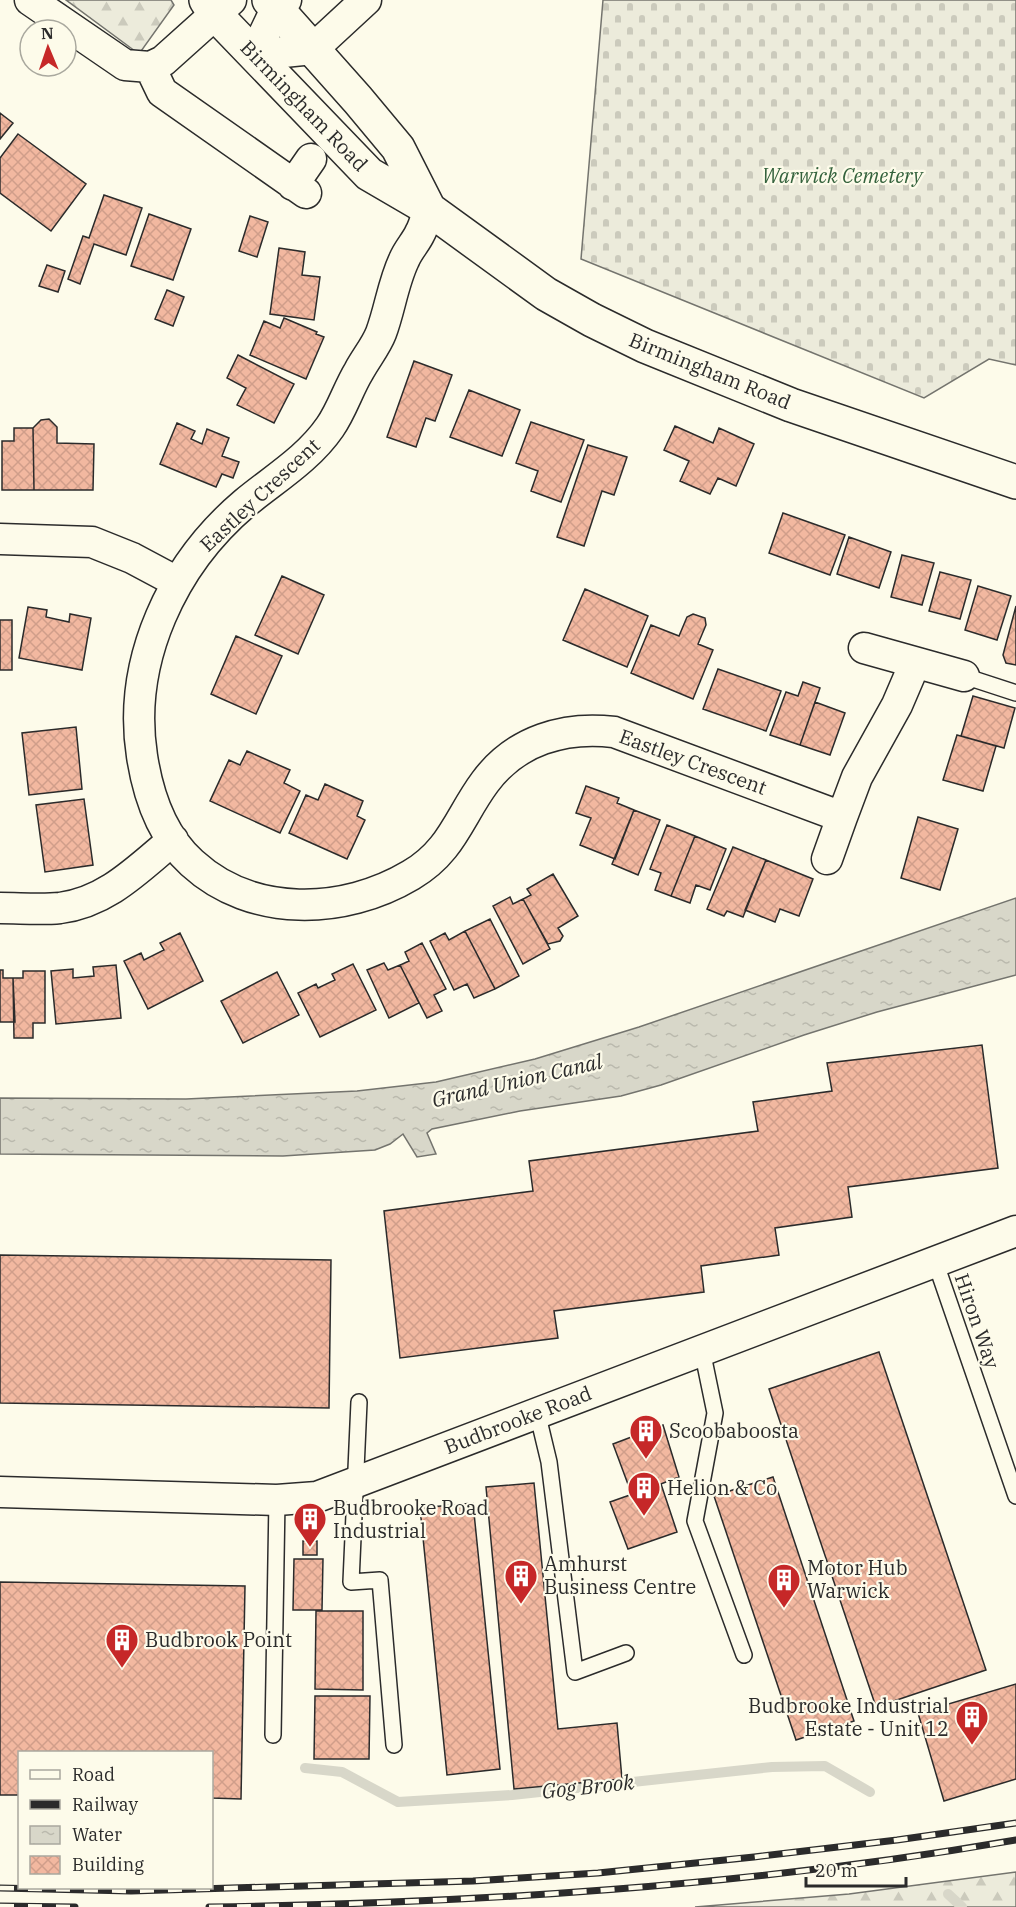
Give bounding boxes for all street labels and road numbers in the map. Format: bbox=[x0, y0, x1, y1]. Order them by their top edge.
street label: Birmingham Road bbox=[235, 34, 374, 177]
street label: Birmingham Road bbox=[625, 326, 795, 415]
street label: Eastley Crescent bbox=[194, 432, 326, 557]
street label: Eastley Crescent bbox=[616, 722, 771, 801]
street label: Hiron Way bbox=[949, 1270, 1006, 1372]
street label: Budbrooke Road bbox=[440, 1379, 595, 1460]

